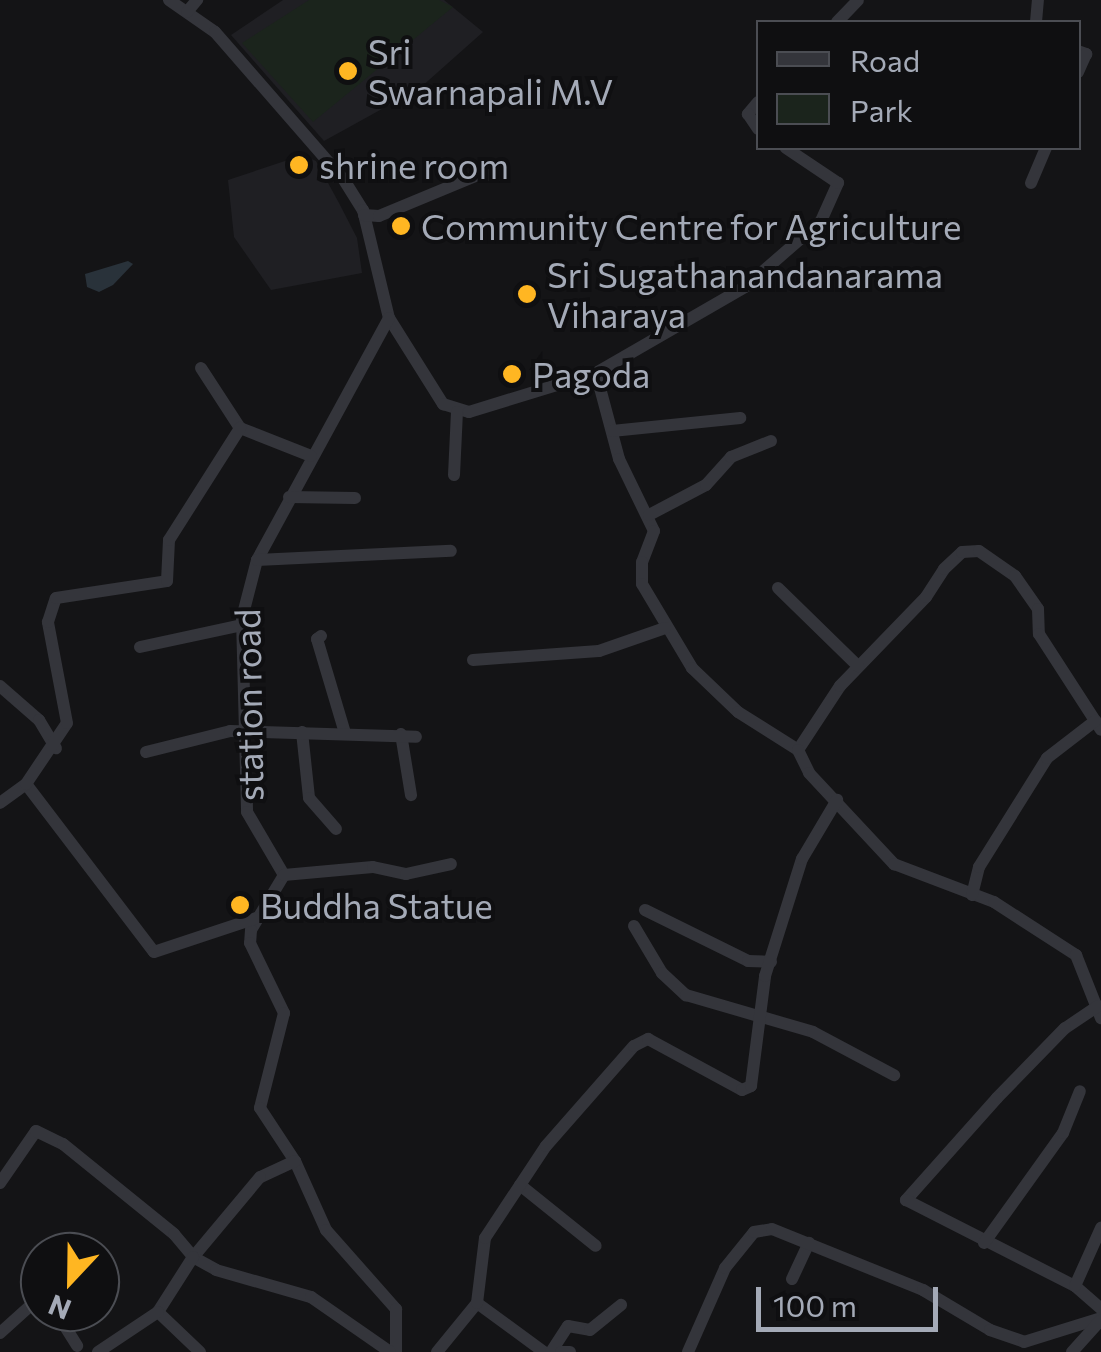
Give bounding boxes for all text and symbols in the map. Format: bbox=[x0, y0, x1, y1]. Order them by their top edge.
legend bbox=[756, 20, 1081, 150]
place label: Sri Swarnapali M.V bbox=[368, 30, 613, 112]
text: Road bbox=[850, 41, 920, 78]
marker: Sri Swarnapali M.V bbox=[337, 60, 359, 82]
text: Park bbox=[850, 91, 913, 128]
place label: shrine room bbox=[319, 144, 509, 186]
marker: shrine room bbox=[288, 154, 310, 176]
place label: Community Centre for Agriculture bbox=[421, 205, 961, 247]
marker: Community Centre for Agriculture bbox=[390, 215, 412, 237]
place label: Sri Sugathanandanarama Viharaya bbox=[547, 253, 943, 335]
marker: Sri Sugathanandanarama Viharaya bbox=[516, 283, 538, 305]
place label: Pagoda bbox=[532, 353, 650, 395]
marker: Pagoda bbox=[501, 363, 523, 385]
street label: station road bbox=[225, 608, 271, 802]
place label: Buddha Statue bbox=[260, 884, 493, 926]
marker: Buddha Statue bbox=[229, 894, 251, 916]
north arrow bbox=[20, 1232, 120, 1332]
scale bar bbox=[761, 1267, 944, 1329]
text: 100 m bbox=[773, 1286, 857, 1323]
text: N bbox=[43, 1288, 76, 1328]

